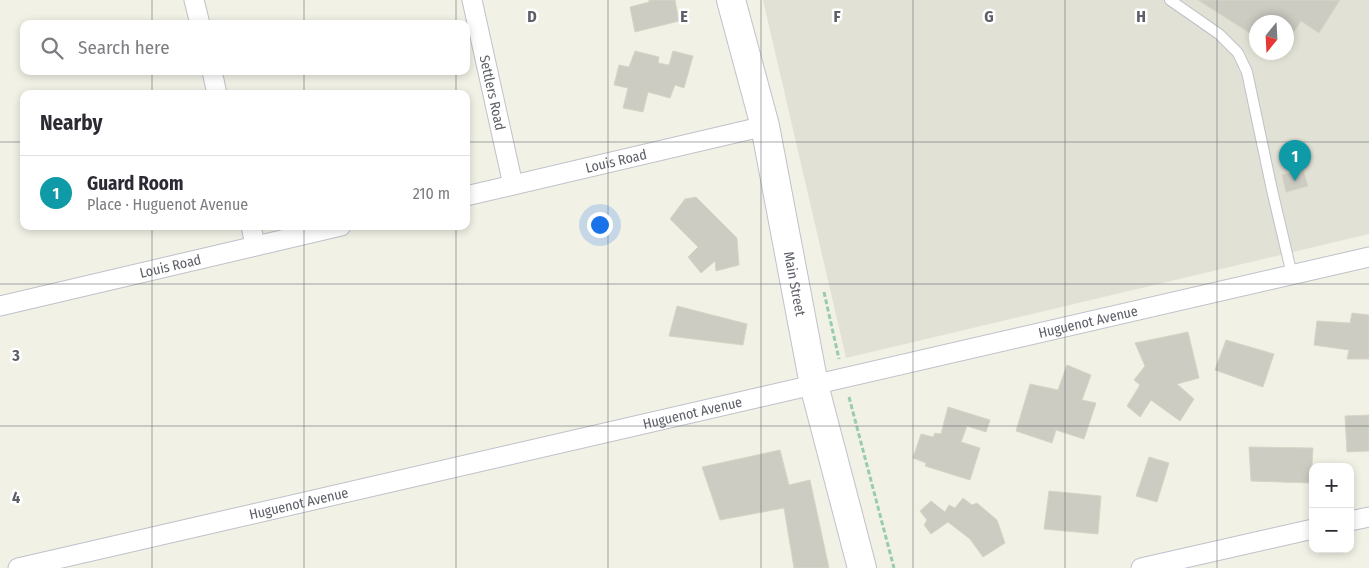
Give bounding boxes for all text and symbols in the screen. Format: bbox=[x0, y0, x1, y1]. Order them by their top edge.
text: D bbox=[527, 7, 537, 26]
text: E bbox=[680, 7, 688, 26]
text: F bbox=[833, 7, 841, 26]
text: G bbox=[984, 7, 994, 26]
text: H bbox=[1136, 7, 1146, 26]
north arrow bbox=[1249, 15, 1294, 60]
search box bbox=[20, 20, 470, 75]
icon: search bbox=[38, 34, 66, 62]
text: Search here bbox=[78, 36, 170, 59]
street label: Settlers Road bbox=[475, 54, 509, 132]
text: Nearby bbox=[40, 110, 102, 136]
pin: 1 bbox=[1279, 140, 1311, 181]
street label: Louis Road bbox=[584, 146, 648, 177]
text: Guard Room bbox=[87, 172, 183, 195]
text: 1 bbox=[53, 184, 59, 203]
text: 210 m bbox=[413, 184, 450, 203]
text: Place · Huguenot Avenue bbox=[87, 195, 248, 214]
your location bbox=[587, 212, 613, 238]
street label: Main Street bbox=[780, 250, 809, 318]
street label: Louis Road bbox=[138, 251, 203, 282]
street label: Huguenot Avenue bbox=[1037, 303, 1139, 342]
text: 3 bbox=[11, 346, 20, 365]
street label: Huguenot Avenue bbox=[641, 394, 744, 433]
map controls bbox=[1309, 463, 1354, 553]
button: + bbox=[1309, 463, 1354, 508]
street label: Huguenot Avenue bbox=[248, 484, 350, 524]
text: 4 bbox=[12, 488, 20, 507]
button: − bbox=[1309, 508, 1354, 553]

